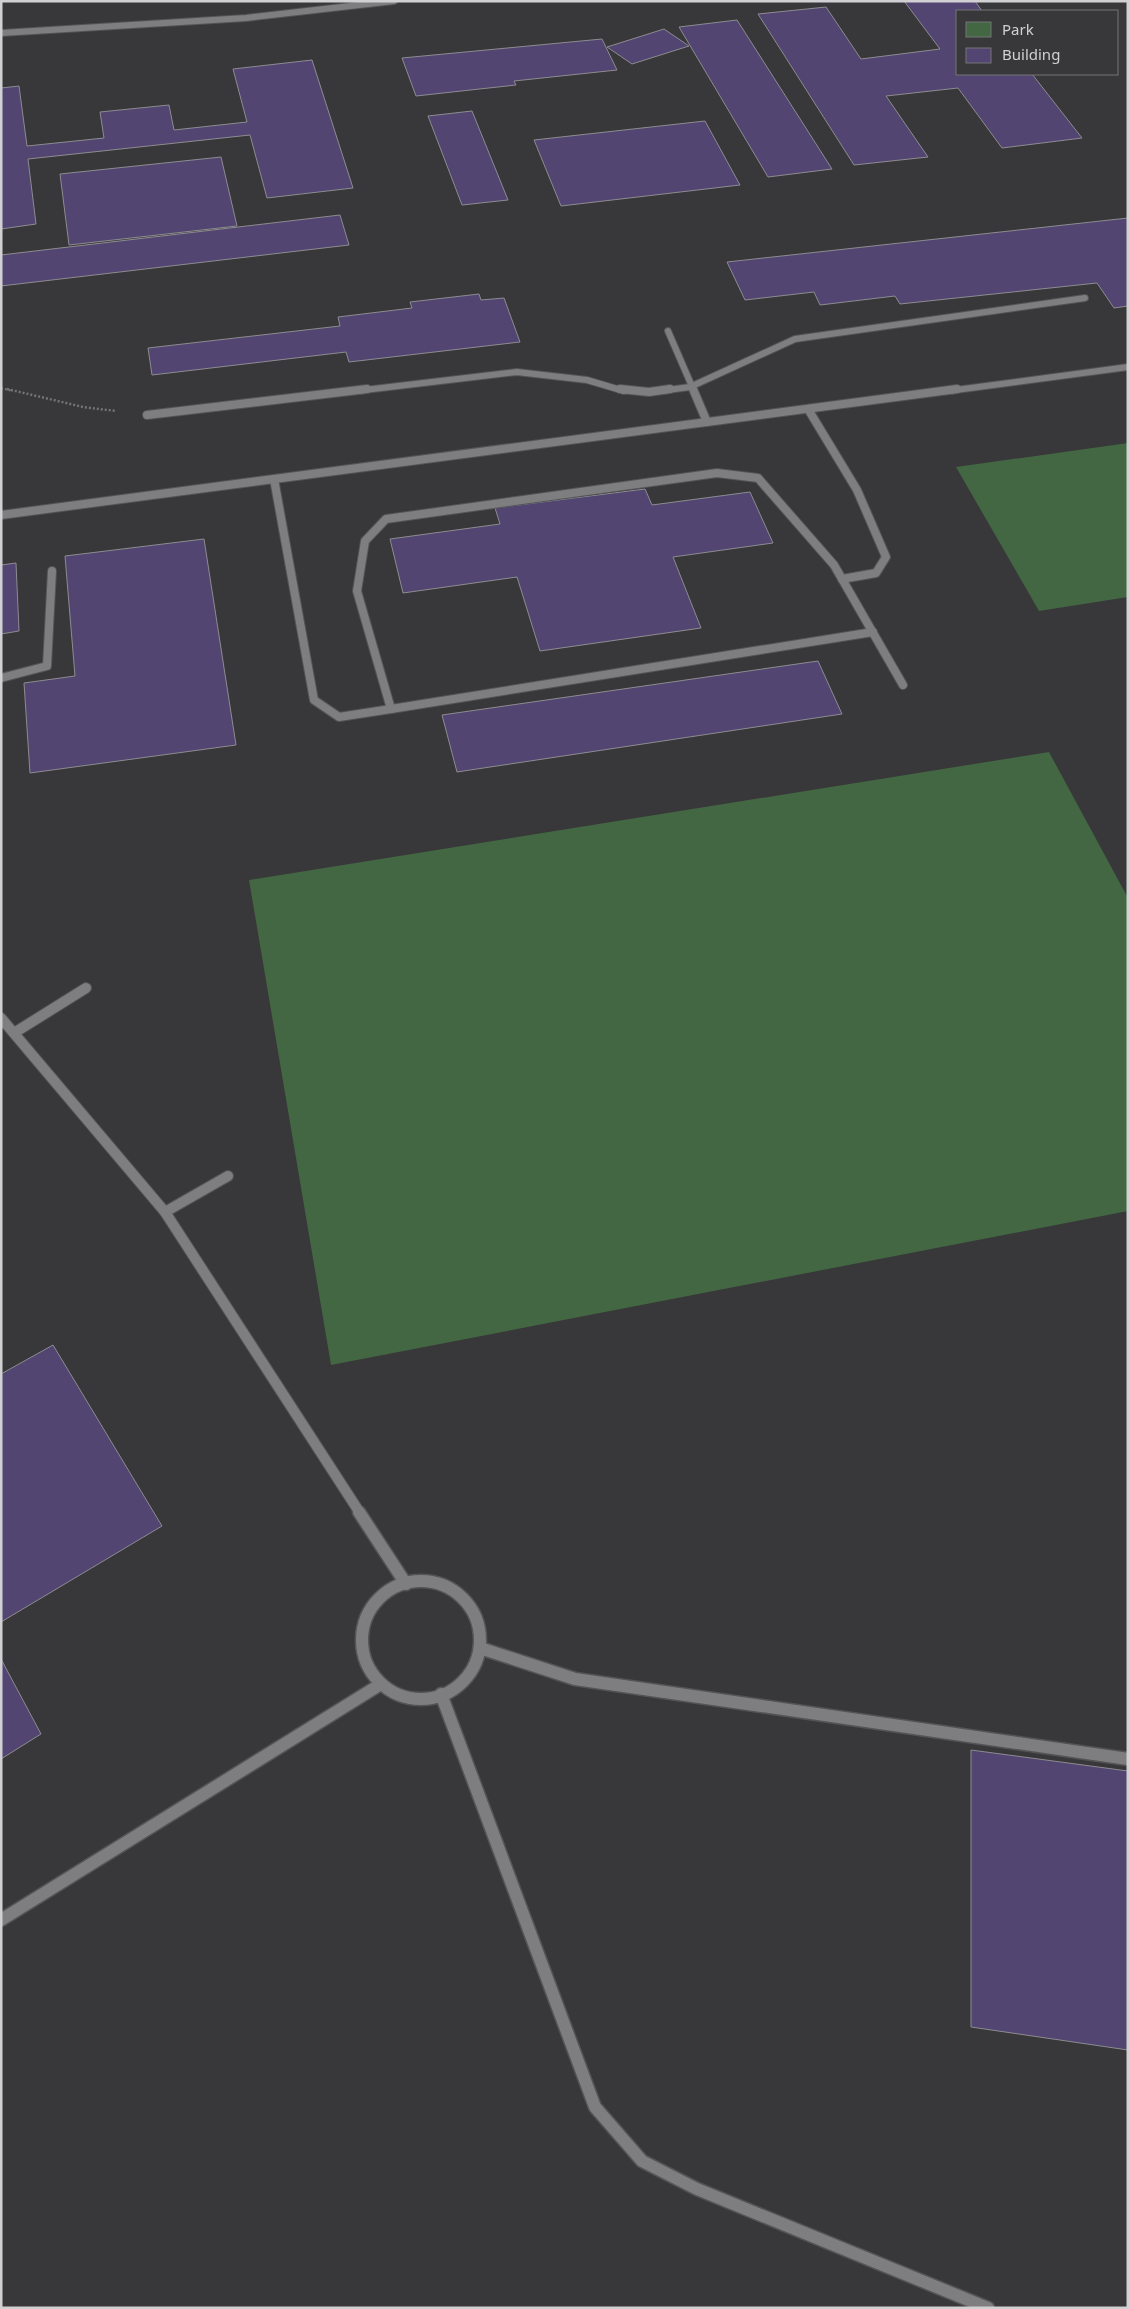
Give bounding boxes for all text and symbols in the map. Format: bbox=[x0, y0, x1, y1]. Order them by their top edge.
legend bbox=[956, 10, 1119, 75]
text: Park bbox=[1002, 19, 1034, 39]
text: Building bbox=[1002, 44, 1060, 64]

